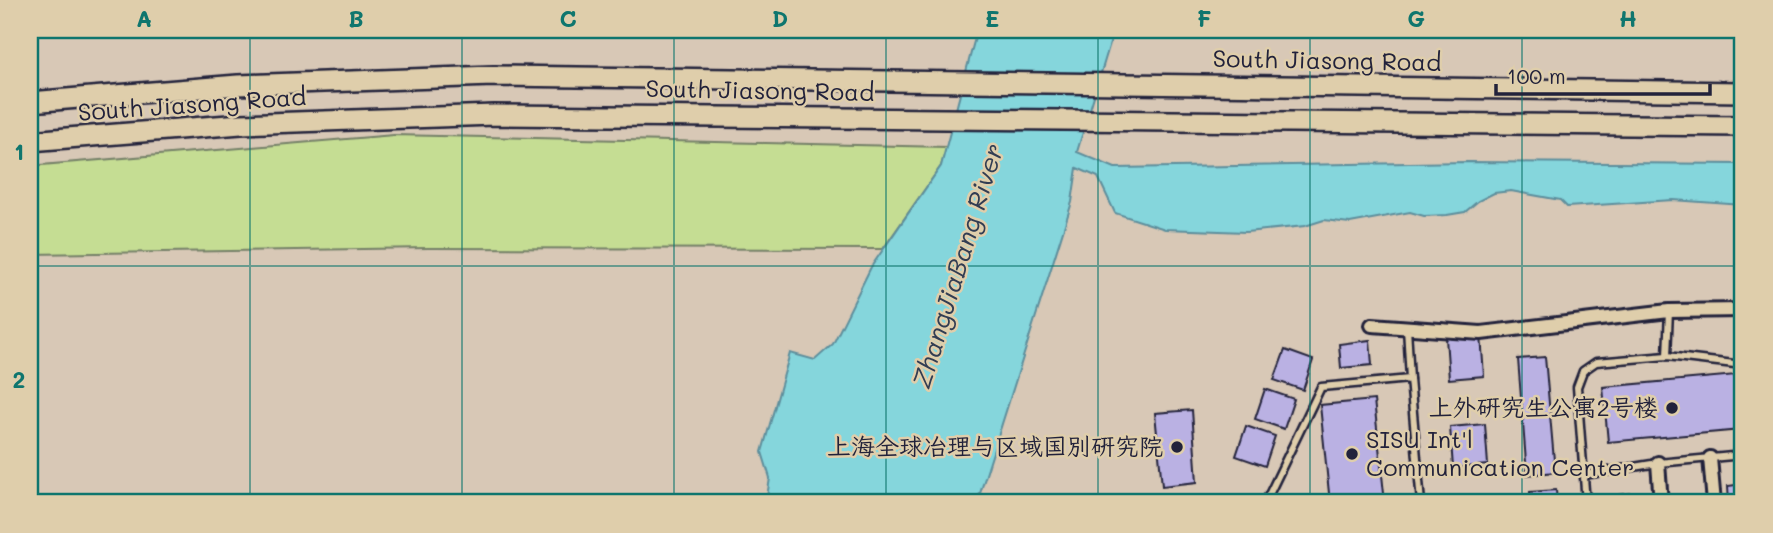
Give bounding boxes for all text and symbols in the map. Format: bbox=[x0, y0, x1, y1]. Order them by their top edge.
text: A bbox=[136, 3, 152, 33]
text: B bbox=[348, 3, 364, 33]
text: C bbox=[559, 3, 577, 33]
text: D bbox=[772, 3, 788, 33]
text: E bbox=[985, 3, 999, 33]
text: F bbox=[1197, 3, 1211, 33]
text: G bbox=[1407, 3, 1425, 33]
text: H bbox=[1619, 3, 1637, 33]
street label: South Jiasong Road bbox=[1212, 42, 1442, 77]
scale bar bbox=[1496, 52, 1710, 96]
text: 100 m bbox=[1507, 62, 1566, 89]
street label: South Jiasong Road bbox=[645, 72, 875, 107]
street label: South Jiasong Road bbox=[77, 80, 307, 127]
text: 1 bbox=[14, 136, 24, 166]
water label: ZhangJiaBang River bbox=[904, 139, 1010, 392]
text: 2 bbox=[13, 364, 25, 394]
place label: 上外研究生公寓2号楼 bbox=[1429, 391, 1658, 422]
marker: 上外研究生公寓2号楼 bbox=[1664, 400, 1680, 416]
place label: SISU Int'l Communication Center bbox=[1366, 423, 1634, 482]
place label: 上海全球冶理与区域国别研究院 bbox=[827, 430, 1163, 461]
marker: 上海全球冶理与区域国别研究院 bbox=[1169, 439, 1185, 455]
marker: SISU Int'l Communication Center bbox=[1344, 446, 1360, 462]

